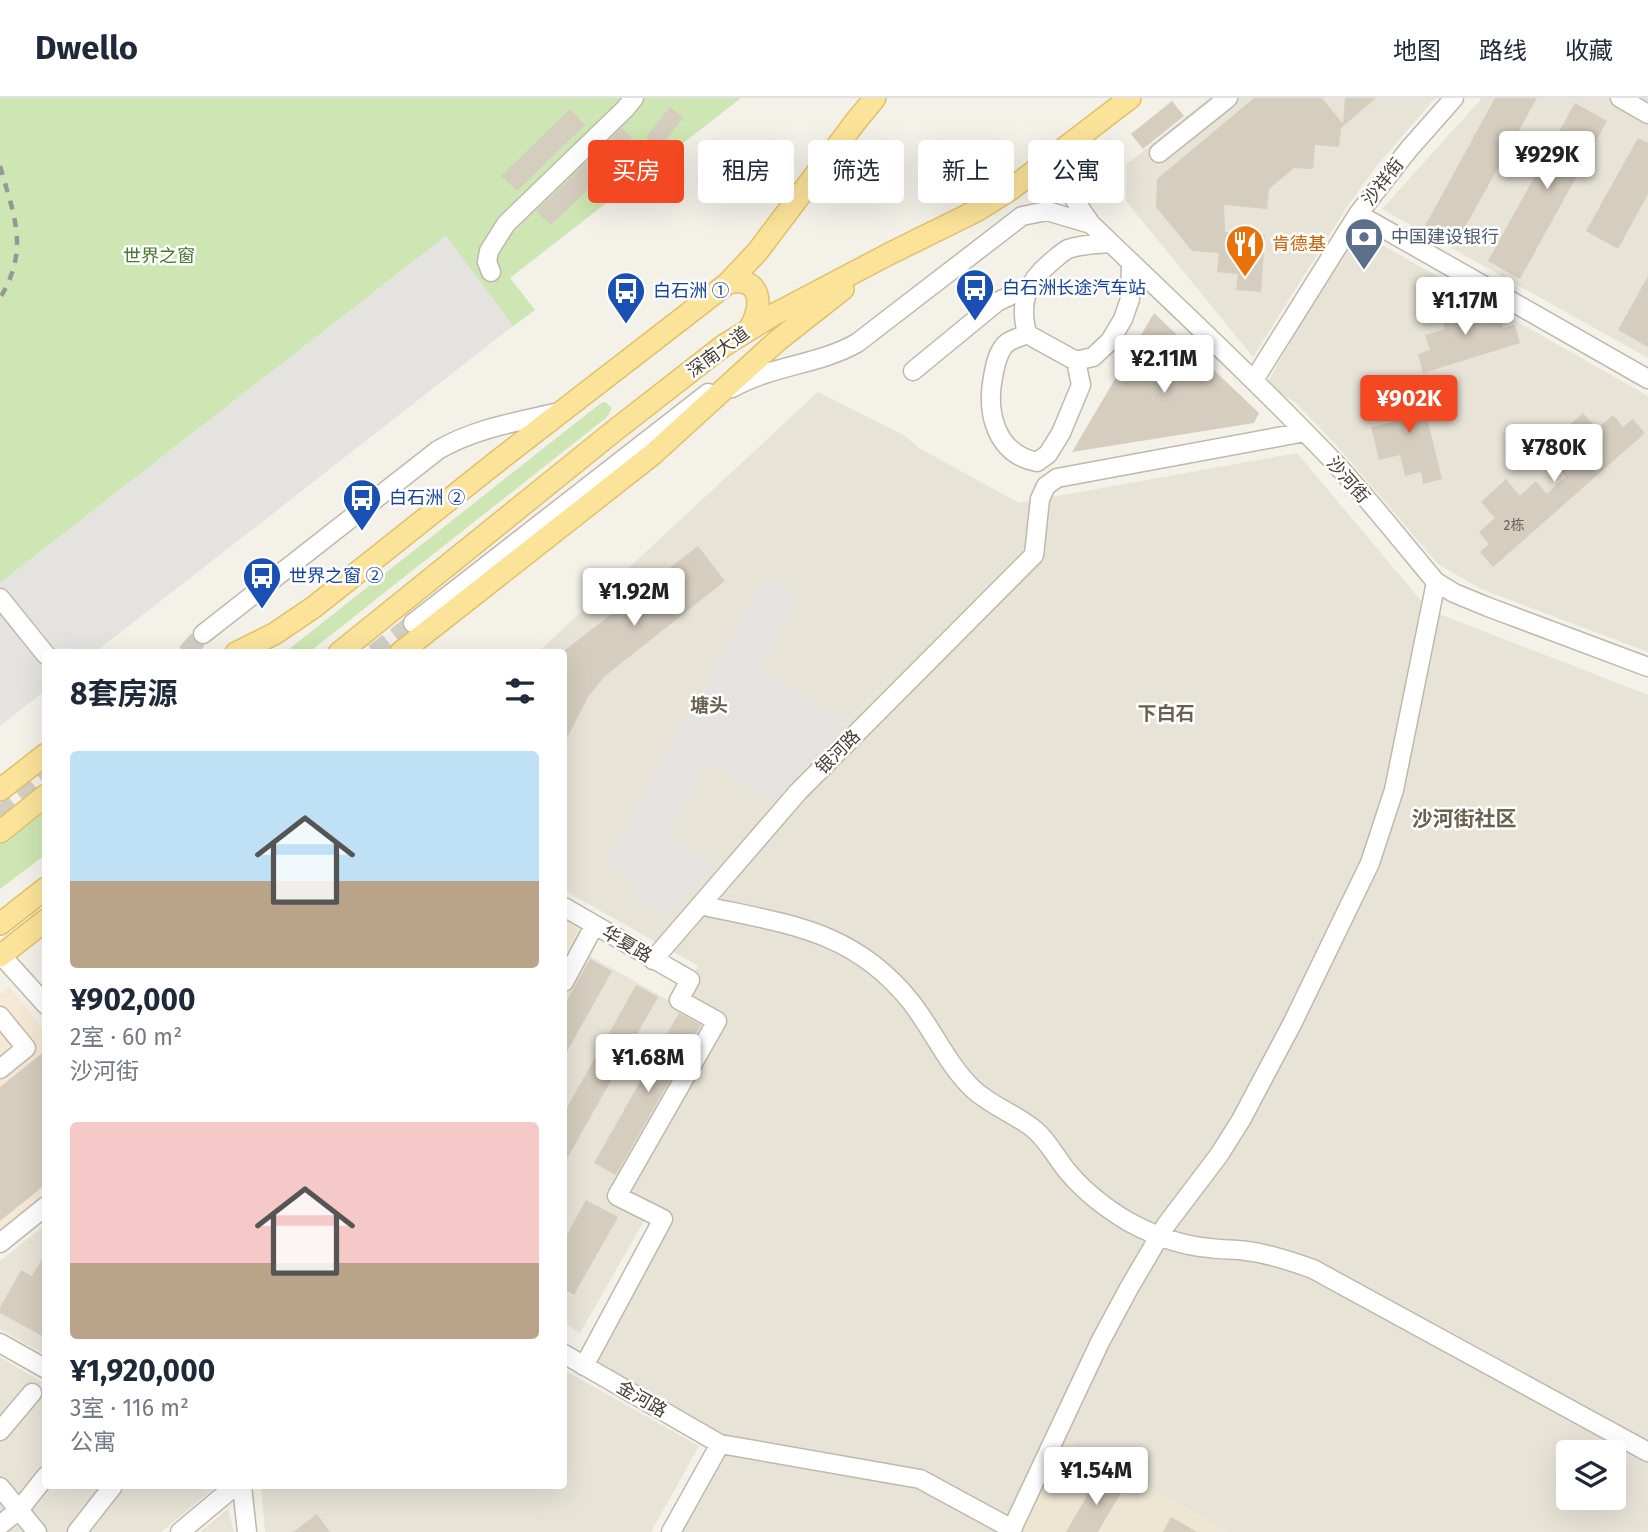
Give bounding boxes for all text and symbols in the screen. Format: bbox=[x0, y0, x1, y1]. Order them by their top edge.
text: Dwello bbox=[35, 28, 138, 68]
text: 地图 bbox=[1393, 37, 1441, 65]
text: 路线 bbox=[1479, 37, 1527, 65]
text: 收藏 bbox=[1565, 37, 1613, 65]
pin: ¥929K bbox=[1498, 132, 1596, 191]
chip: 买房 bbox=[588, 140, 684, 203]
chip: 租房 bbox=[698, 140, 794, 203]
chip: 筛选 bbox=[808, 140, 904, 203]
chip: 新上 bbox=[918, 140, 1014, 203]
chip: 公寓 bbox=[1028, 140, 1124, 203]
text: ¥929K bbox=[1515, 140, 1579, 168]
street label: 沙祥街 bbox=[1358, 154, 1408, 210]
bank icon: 中国建设银行 bbox=[1343, 216, 1385, 271]
restaurant icon: 肯德基 bbox=[1224, 223, 1266, 278]
place label: 中国建设银行 bbox=[1391, 226, 1499, 248]
place label: 肯德基 bbox=[1272, 233, 1326, 255]
park label: 世界之窗 bbox=[123, 245, 195, 267]
bus stop icon: 白石洲长途汽车站 bbox=[954, 267, 996, 322]
bus stop icon: 白石洲 ① bbox=[605, 270, 647, 325]
place label: 白石洲长途汽车站 bbox=[1002, 277, 1146, 299]
pin: ¥1.17M bbox=[1408, 278, 1522, 337]
place label: 白石洲 ① bbox=[653, 280, 730, 302]
text: ¥1.17M bbox=[1432, 286, 1498, 314]
street label: 深南大道 bbox=[682, 322, 754, 382]
pin: ¥2.11M bbox=[1107, 336, 1221, 395]
text: ¥2.11M bbox=[1131, 344, 1197, 372]
pin: ¥902K bbox=[1360, 376, 1458, 435]
text: ¥902K bbox=[1376, 384, 1442, 412]
pin: ¥780K bbox=[1505, 424, 1603, 484]
text: ¥780K bbox=[1522, 433, 1586, 461]
street label: 沙河街 bbox=[1322, 452, 1374, 508]
bus stop icon: 白石洲 ② bbox=[341, 477, 383, 532]
place label: 白石洲 ② bbox=[389, 487, 466, 509]
house number: 2栋 bbox=[1504, 517, 1524, 534]
bus stop icon: 世界之窗 ② bbox=[241, 555, 283, 610]
place label: 世界之窗 ② bbox=[289, 565, 384, 587]
pin: ¥1.92M bbox=[577, 568, 691, 628]
text: ¥1.92M bbox=[599, 577, 669, 605]
icon: filters bbox=[501, 672, 539, 710]
text: 8套房源 bbox=[70, 676, 177, 712]
district label: 塘头 bbox=[690, 694, 728, 717]
district label: 下白石 bbox=[1137, 702, 1195, 725]
street label: 银河路 bbox=[811, 725, 865, 779]
icon: home bbox=[242, 797, 368, 923]
district label: 沙河街社区 bbox=[1412, 806, 1517, 832]
street label: 华夏路 bbox=[598, 921, 656, 967]
text: ¥902,000 bbox=[70, 982, 196, 1018]
text: 2室 · 60 m² bbox=[70, 1023, 182, 1051]
pin: ¥1.68M bbox=[591, 1034, 705, 1094]
text: ¥1.68M bbox=[612, 1043, 684, 1071]
text: 沙河街 bbox=[70, 1057, 139, 1085]
icon: home bbox=[242, 1168, 368, 1294]
text: ¥1,920,000 bbox=[70, 1353, 215, 1389]
street label: 金河路 bbox=[613, 1376, 671, 1422]
text: 3室 · 116 m² bbox=[70, 1394, 189, 1422]
text: 公寓 bbox=[70, 1428, 116, 1456]
map controls bbox=[1556, 1440, 1626, 1510]
button: layers bbox=[1556, 1440, 1626, 1510]
pin: ¥1.54M bbox=[1039, 1448, 1153, 1507]
text: ¥1.54M bbox=[1060, 1456, 1132, 1484]

